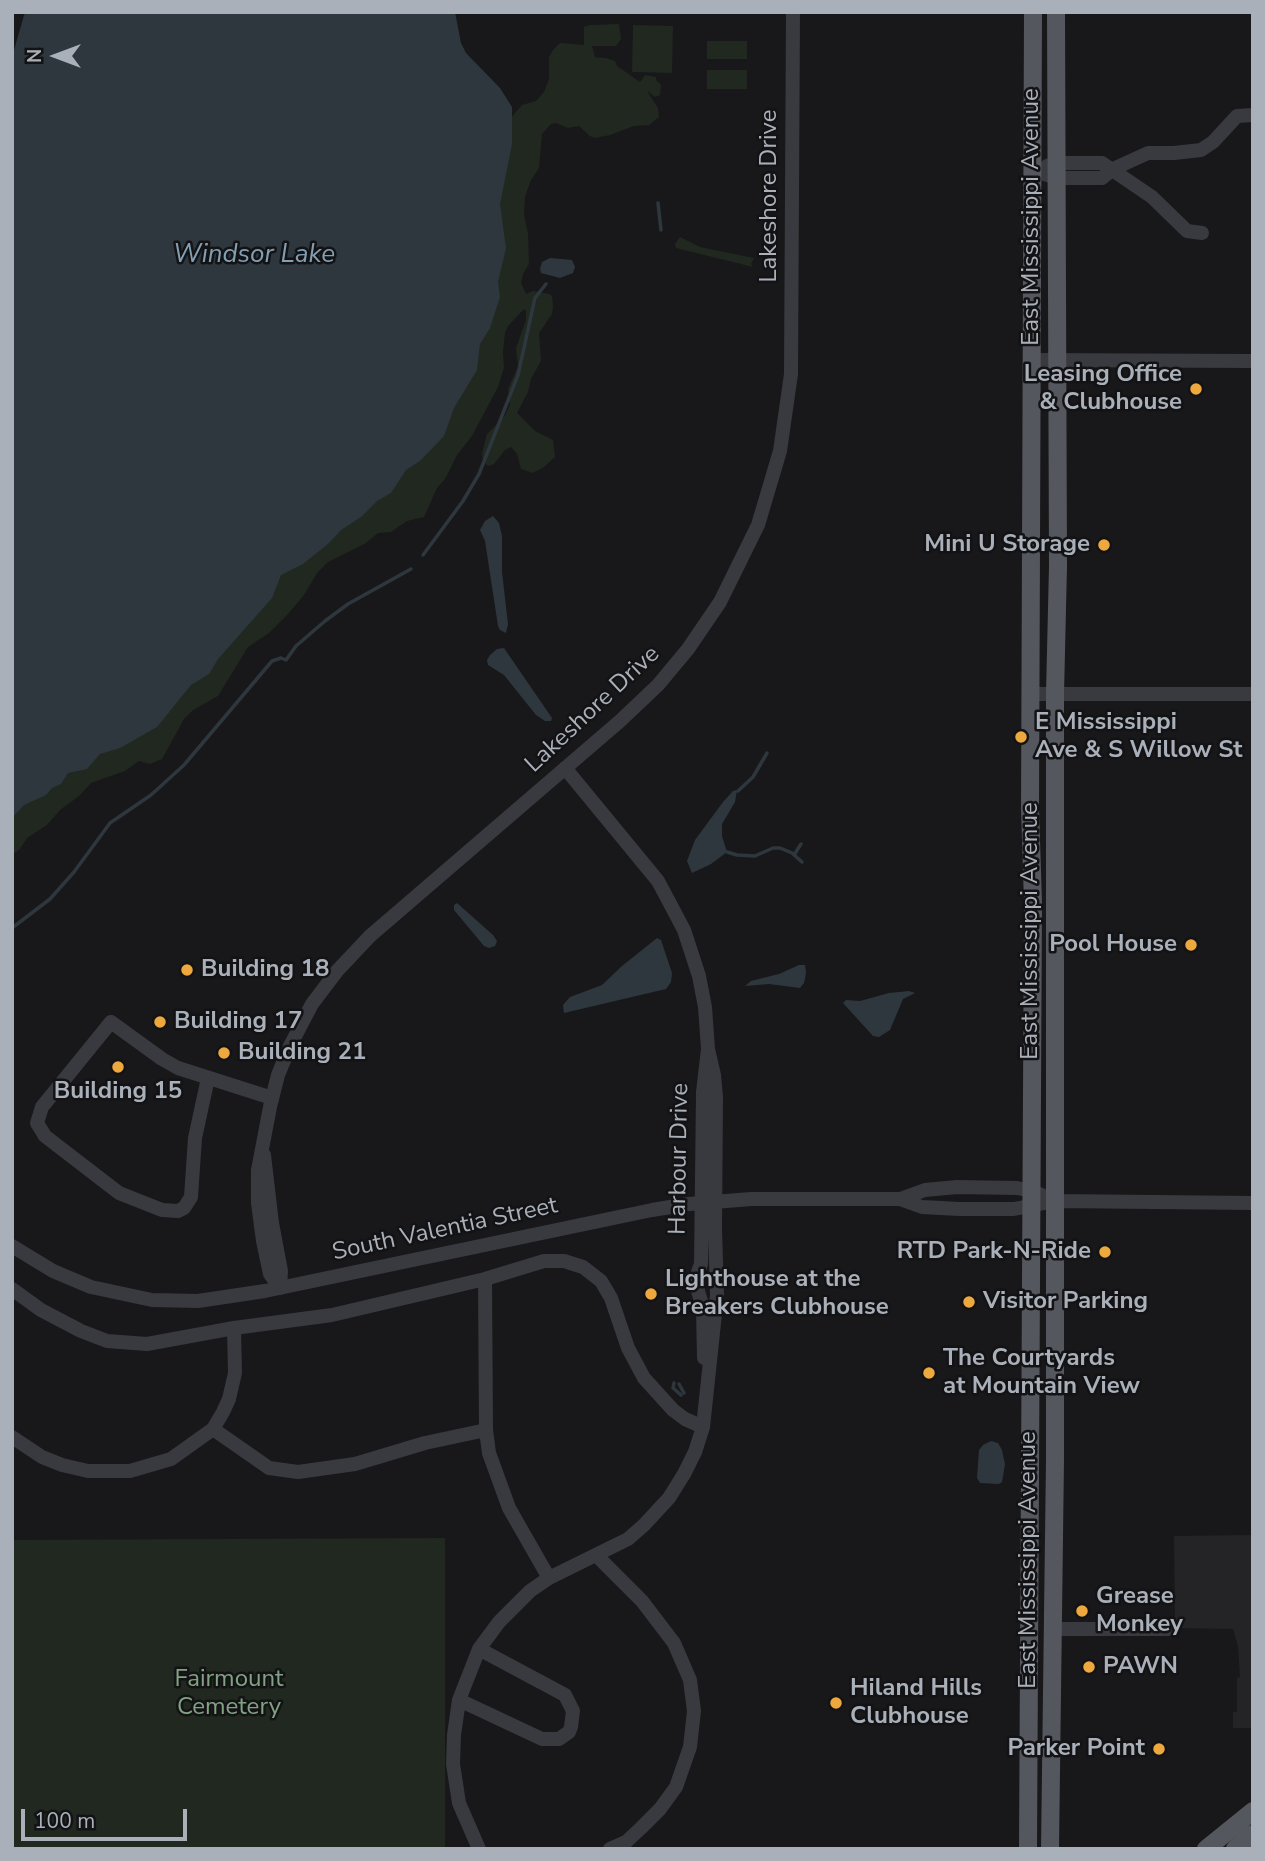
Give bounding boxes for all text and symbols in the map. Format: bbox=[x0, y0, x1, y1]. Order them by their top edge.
north arrow bbox=[21, 21, 91, 91]
text: N bbox=[22, 49, 48, 63]
street label: East Mississippi Avenue bbox=[1018, 88, 1046, 346]
street label: Lakeshore Drive bbox=[756, 109, 784, 283]
water label: Windsor Lake bbox=[173, 240, 335, 272]
place label: Leasing Office & Clubhouse bbox=[1024, 361, 1182, 417]
marker: Leasing Office & Clubhouse bbox=[1188, 381, 1204, 397]
place label: Mini U Storage bbox=[924, 531, 1090, 559]
marker: Mini U Storage bbox=[1096, 537, 1112, 553]
street label: Lakeshore Drive bbox=[520, 640, 666, 780]
place label: E Mississippi Ave & S Willow St bbox=[1035, 709, 1242, 765]
marker: E Mississippi Ave & S Willow St bbox=[1013, 729, 1029, 745]
street label: East Mississippi Avenue bbox=[1017, 802, 1045, 1060]
place label: Pool House bbox=[1049, 931, 1177, 959]
marker: Pool House bbox=[1183, 937, 1199, 953]
place label: Building 18 bbox=[201, 956, 329, 984]
marker: Building 18 bbox=[179, 962, 195, 978]
place label: Building 17 bbox=[174, 1008, 302, 1036]
marker: Building 17 bbox=[152, 1014, 168, 1030]
place label: Building 21 bbox=[238, 1039, 366, 1067]
marker: Building 21 bbox=[216, 1045, 232, 1061]
marker: Building 15 bbox=[110, 1059, 126, 1075]
place label: Building 15 bbox=[54, 1078, 182, 1106]
street label: Harbour Drive bbox=[664, 1083, 696, 1235]
street label: South Valentia Street bbox=[330, 1192, 560, 1268]
place label: RTD Park-N-Ride bbox=[897, 1238, 1091, 1266]
marker: RTD Park-N-Ride bbox=[1097, 1244, 1113, 1260]
place label: Lighthouse at the Breakers Clubhouse bbox=[665, 1266, 889, 1322]
marker: Lighthouse at the Breakers Clubhouse bbox=[643, 1286, 659, 1302]
place label: Visitor Parking bbox=[983, 1288, 1148, 1316]
marker: Visitor Parking bbox=[961, 1294, 977, 1310]
place label: The Courtyards at Mountain View bbox=[943, 1345, 1140, 1401]
marker: The Courtyards at Mountain View bbox=[921, 1365, 937, 1381]
street label: East Mississippi Avenue bbox=[1015, 1431, 1043, 1689]
place label: Grease Monkey bbox=[1096, 1583, 1183, 1639]
marker: Grease Monkey bbox=[1074, 1603, 1090, 1619]
place label: PAWN bbox=[1103, 1653, 1178, 1681]
marker: PAWN bbox=[1081, 1659, 1097, 1675]
park label: Fairmount Cemetery bbox=[175, 1666, 283, 1722]
place label: Hiland Hills Clubhouse bbox=[850, 1675, 982, 1731]
marker: Hiland Hills Clubhouse bbox=[828, 1695, 844, 1711]
place label: Parker Point bbox=[1008, 1735, 1145, 1763]
marker: Parker Point bbox=[1151, 1741, 1167, 1757]
scale bar bbox=[24, 1794, 191, 1838]
text: 100 m bbox=[34, 1807, 95, 1835]

